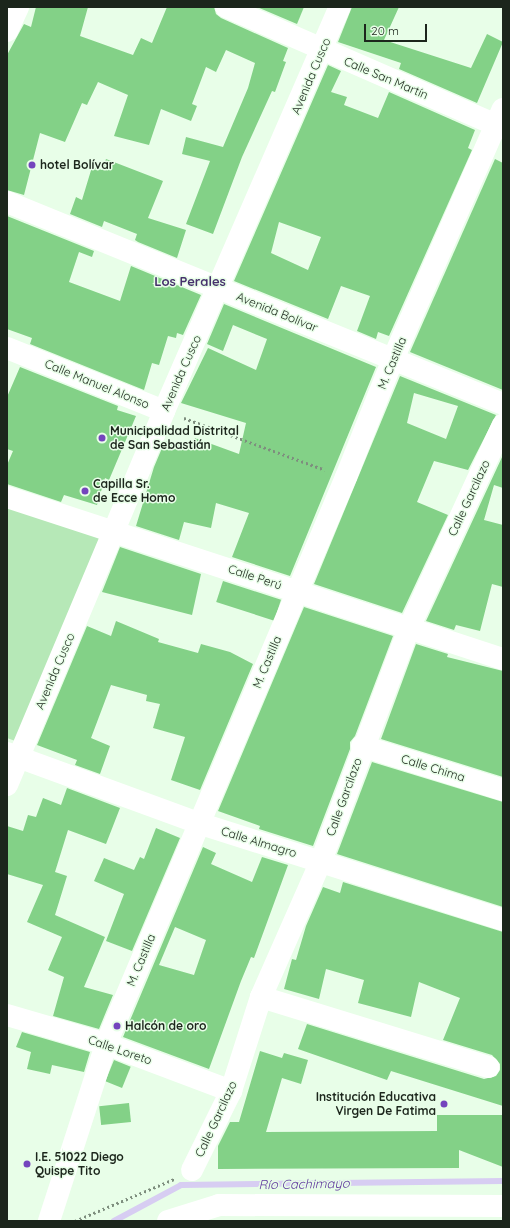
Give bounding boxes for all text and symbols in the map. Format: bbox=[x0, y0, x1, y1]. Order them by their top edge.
scale bar bbox=[366, 16, 429, 42]
text: 20 m bbox=[371, 23, 399, 38]
street label: Avenida Cusco bbox=[288, 36, 334, 116]
street label: Calle San Martín bbox=[342, 54, 430, 102]
place label: hotel Bolívar bbox=[40, 158, 114, 172]
marker: hotel Bolívar bbox=[27, 160, 37, 170]
district label: Los Perales bbox=[154, 273, 226, 289]
street label: Avenida Bolívar bbox=[234, 289, 320, 335]
street label: Avenida Cusco bbox=[158, 333, 204, 413]
street label: M. Castilla bbox=[375, 335, 409, 391]
street label: Calle Manuel Alonso bbox=[42, 356, 152, 412]
place label: Municipalidad Distrital de San Sebastián bbox=[110, 424, 239, 452]
marker: Municipalidad Distrital de San Sebastián bbox=[97, 433, 107, 443]
street label: Calle Garcilazo bbox=[445, 458, 493, 538]
place label: Capilla Sr. de Ecce Homo bbox=[93, 477, 175, 505]
marker: Capilla Sr. de Ecce Homo bbox=[80, 486, 90, 496]
street label: Calle Perú bbox=[226, 562, 284, 592]
street label: Avenida Cusco bbox=[32, 631, 78, 711]
street label: M. Castilla bbox=[250, 634, 284, 690]
street label: Calle Chima bbox=[399, 751, 467, 785]
street label: Calle Garcilazo bbox=[323, 756, 365, 838]
street label: Calle Almagro bbox=[219, 824, 299, 860]
street label: M. Castilla bbox=[124, 932, 158, 988]
place label: Halcón de oro bbox=[125, 1019, 206, 1033]
marker: Halcón de oro bbox=[112, 1021, 122, 1031]
street label: Calle Loreto bbox=[86, 1032, 154, 1068]
street label: Calle Garcilazo bbox=[192, 1079, 240, 1159]
place label: Institución Educativa Virgen De Fatima bbox=[316, 1090, 436, 1118]
marker: Institución Educativa Virgen De Fatima bbox=[439, 1099, 449, 1109]
place label: I.E. 51022 Diego Quispe Tito bbox=[35, 1150, 124, 1178]
marker: I.E. 51022 Diego Quispe Tito bbox=[22, 1159, 32, 1169]
water label: Río Cachimayo bbox=[258, 1175, 350, 1193]

